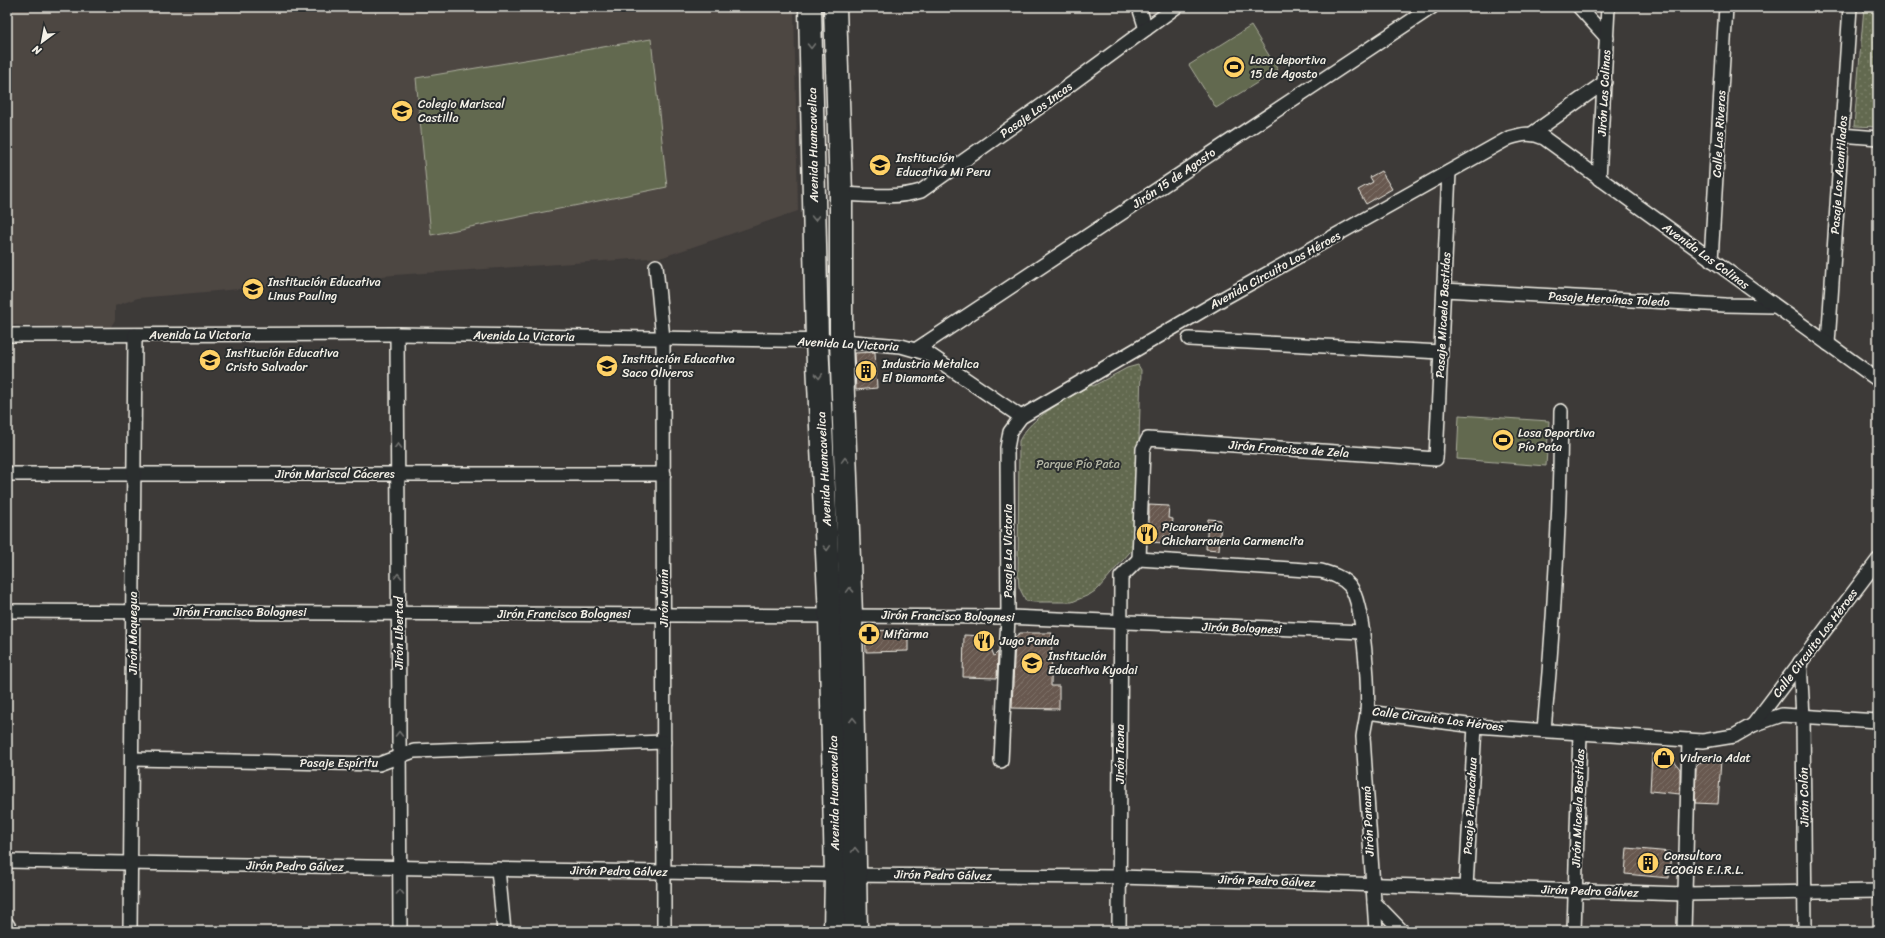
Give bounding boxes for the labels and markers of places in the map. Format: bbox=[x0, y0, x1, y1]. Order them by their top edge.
place label: Losa deportiva 15 de Agosto bbox=[1250, 49, 1326, 85]
sports icon: Losa deportiva 15 de Agosto bbox=[1221, 54, 1247, 80]
place label: Colegio Mariscal Castilla bbox=[418, 93, 505, 129]
school or university icon: Colegio Mariscal Castilla bbox=[389, 98, 415, 124]
place label: Institución Educativa Mi Peru bbox=[895, 147, 991, 183]
school or university icon: Institución Educativa Mi Peru bbox=[867, 152, 893, 178]
place label: Institución Educativa Linus Pauling bbox=[267, 271, 381, 307]
school or university icon: Institución Educativa Linus Pauling bbox=[240, 276, 266, 302]
place label: Institución Educativa Cristo Salvador bbox=[225, 342, 339, 378]
school or university icon: Institución Educativa Cristo Salvador bbox=[197, 347, 223, 373]
place label: Institución Educativa Saco Oliveros bbox=[621, 348, 735, 384]
school or university icon: Institución Educativa Saco Oliveros bbox=[594, 353, 620, 379]
place label: Industria Metalica El Diamante bbox=[881, 353, 979, 389]
building icon: Industria Metalica El Diamante bbox=[853, 358, 879, 384]
place label: Losa Deportiva Pío Pata bbox=[1518, 422, 1595, 458]
sports icon: Losa Deportiva Pío Pata bbox=[1490, 427, 1516, 453]
place label: Picaroneria Chicharroneria Carmencita bbox=[1162, 516, 1304, 552]
restaurant icon: Picaroneria Chicharroneria Carmencita bbox=[1134, 521, 1160, 547]
pharmacy icon: Mifarma bbox=[856, 621, 882, 647]
place label: Mifarma bbox=[884, 623, 929, 645]
restaurant icon: Jugo Panda bbox=[971, 628, 997, 654]
place label: Jugo Panda bbox=[999, 630, 1059, 652]
place label: Institución Educativa Kyodai bbox=[1047, 645, 1138, 681]
school or university icon: Institución Educativa Kyodai bbox=[1019, 650, 1045, 676]
shop icon: Vidreria Adat bbox=[1651, 745, 1677, 771]
place label: Vidreria Adat bbox=[1680, 747, 1751, 769]
place label: Consultora ECOGIS E.I.R.L. bbox=[1664, 845, 1744, 881]
building icon: Consultora ECOGIS E.I.R.L. bbox=[1635, 850, 1661, 876]

